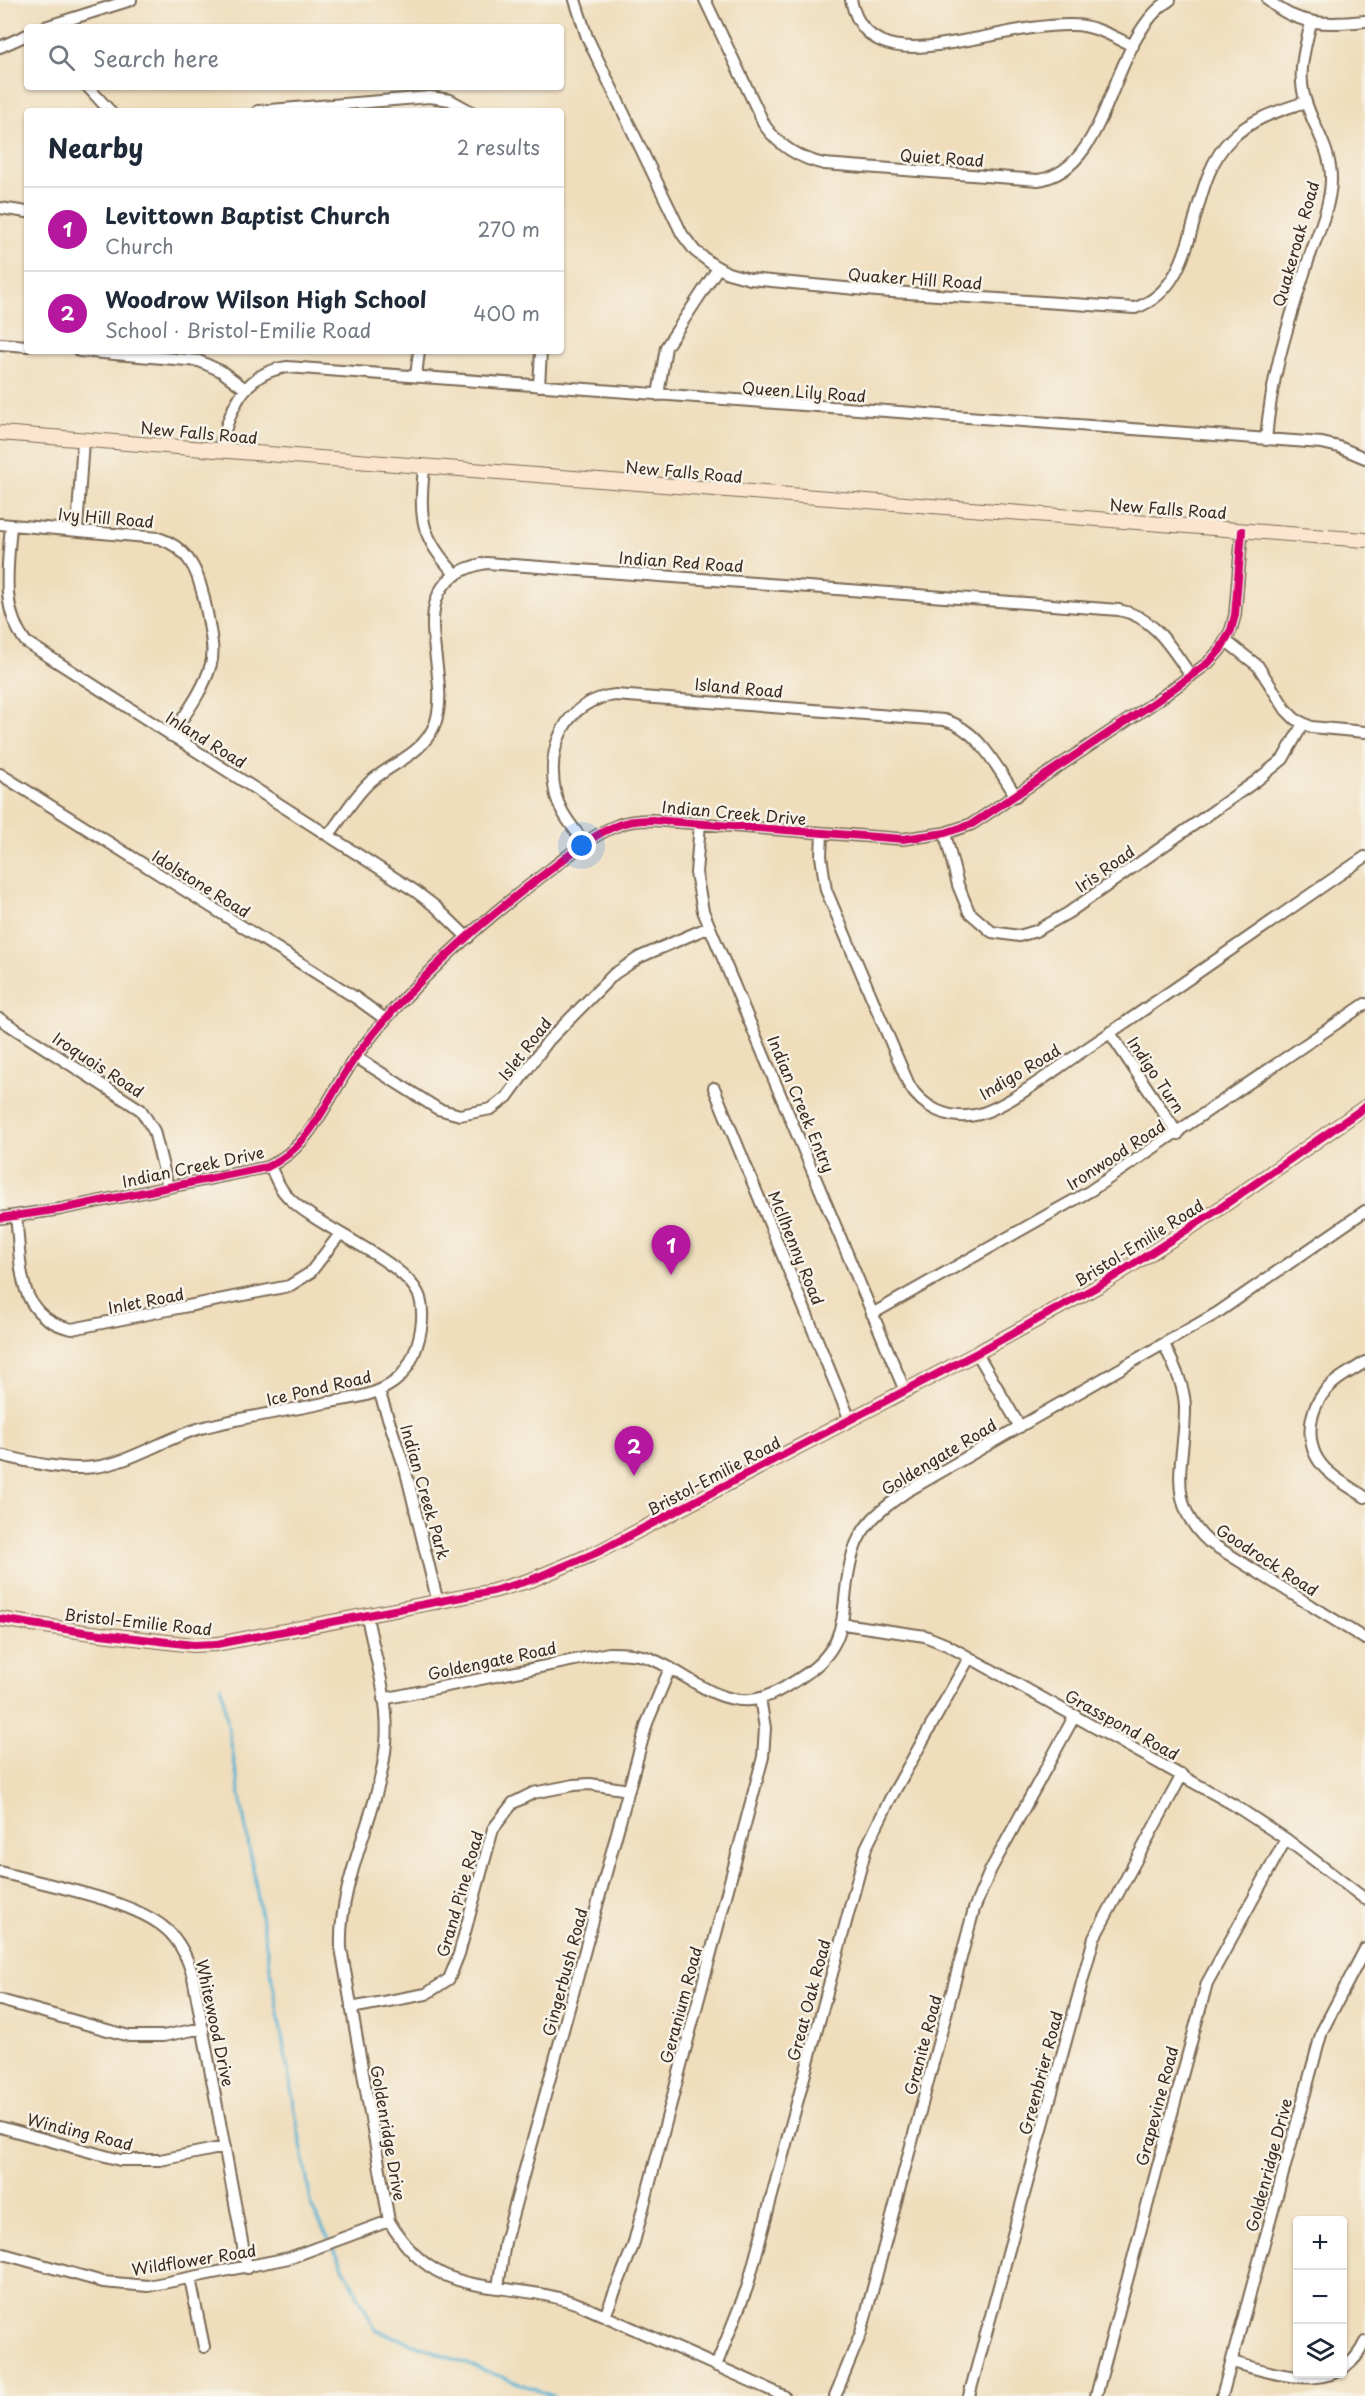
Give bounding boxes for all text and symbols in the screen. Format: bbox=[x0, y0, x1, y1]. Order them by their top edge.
search box bbox=[24, 24, 564, 90]
icon: search bbox=[45, 41, 78, 74]
text: Search here bbox=[93, 41, 219, 74]
text: Nearby bbox=[48, 128, 143, 167]
text: 2 results bbox=[457, 132, 540, 162]
street label: Quiet Road bbox=[899, 142, 985, 172]
street label: Quakeroak Road bbox=[1266, 178, 1324, 309]
text: Levittown Baptist Church bbox=[105, 198, 390, 231]
text: 1 bbox=[63, 214, 72, 244]
text: 270 m bbox=[477, 214, 540, 244]
text: Church bbox=[105, 231, 174, 261]
street label: Quaker Hill Road bbox=[847, 261, 983, 295]
text: Woodrow Wilson High School bbox=[105, 282, 427, 315]
text: 2 bbox=[60, 298, 75, 328]
text: 400 m bbox=[473, 298, 540, 328]
text: School · Bristol-Emilie Road bbox=[105, 315, 371, 345]
street label: Queen Lily Road bbox=[741, 375, 867, 407]
street label: New Falls Road bbox=[139, 415, 259, 449]
street label: New Falls Road bbox=[624, 454, 744, 488]
street label: New Falls Road bbox=[1109, 492, 1228, 524]
street label: Ivy Hill Road bbox=[57, 501, 155, 533]
street label: Indian Red Road bbox=[618, 545, 744, 577]
street label: Island Road bbox=[694, 671, 784, 703]
street label: Inland Road bbox=[162, 705, 252, 773]
street label: Indian Creek Drive bbox=[661, 794, 807, 830]
your location bbox=[567, 831, 596, 860]
street label: Iris Road bbox=[1070, 839, 1139, 897]
street label: Idolstone Road bbox=[148, 843, 255, 923]
street label: Islet Road bbox=[492, 1012, 557, 1085]
street label: Iroquois Road bbox=[48, 1026, 149, 1103]
street label: Indian Creek Entry bbox=[762, 1031, 842, 1176]
street label: Indigo Turn bbox=[1122, 1031, 1191, 1118]
street label: Indigo Road bbox=[974, 1037, 1065, 1105]
street label: Ironwood Road bbox=[1061, 1113, 1170, 1195]
street label: Indian Creek Drive bbox=[119, 1139, 266, 1193]
street label: McIlhenny Road bbox=[763, 1187, 831, 1308]
street label: Bristol-Emilie Road bbox=[1069, 1193, 1208, 1292]
pin: 1 bbox=[652, 1226, 690, 1275]
street label: Inlet Road bbox=[106, 1281, 186, 1319]
street label: Ice Pond Road bbox=[264, 1363, 374, 1411]
street label: Goldengate Road bbox=[876, 1412, 1001, 1500]
street label: Indian Creek Park bbox=[395, 1421, 457, 1563]
pin: 2 bbox=[614, 1426, 654, 1476]
street label: Bristol-Emilie Road bbox=[642, 1430, 785, 1521]
street label: Goodrock Road bbox=[1212, 1517, 1323, 1601]
street label: Bristol-Emilie Road bbox=[63, 1601, 213, 1641]
street label: Goldengate Road bbox=[425, 1635, 558, 1685]
street label: Grasspond Road bbox=[1061, 1683, 1184, 1765]
street label: Grand Pine Road bbox=[430, 1828, 489, 1960]
street label: Gingerbush Road bbox=[535, 1905, 593, 2038]
street label: Great Oak Road bbox=[780, 1936, 836, 2063]
street label: Geranium Road bbox=[653, 1944, 707, 2066]
street label: Whitewood Drive bbox=[191, 1957, 241, 2089]
street label: Granite Road bbox=[897, 1992, 947, 2098]
street label: Greenbrier Road bbox=[1012, 2008, 1068, 2137]
street label: Grapevine Road bbox=[1129, 2043, 1184, 2168]
street label: Goldenridge Drive bbox=[365, 2063, 413, 2203]
street label: Goldenridge Drive bbox=[1239, 2095, 1297, 2234]
street label: Winding Road bbox=[25, 2106, 136, 2156]
map controls bbox=[1293, 2216, 1347, 2378]
button: + bbox=[1293, 2216, 1347, 2270]
street label: Wildflower Road bbox=[130, 2237, 258, 2281]
button: − bbox=[1293, 2270, 1347, 2324]
button: layers bbox=[1293, 2324, 1347, 2378]

